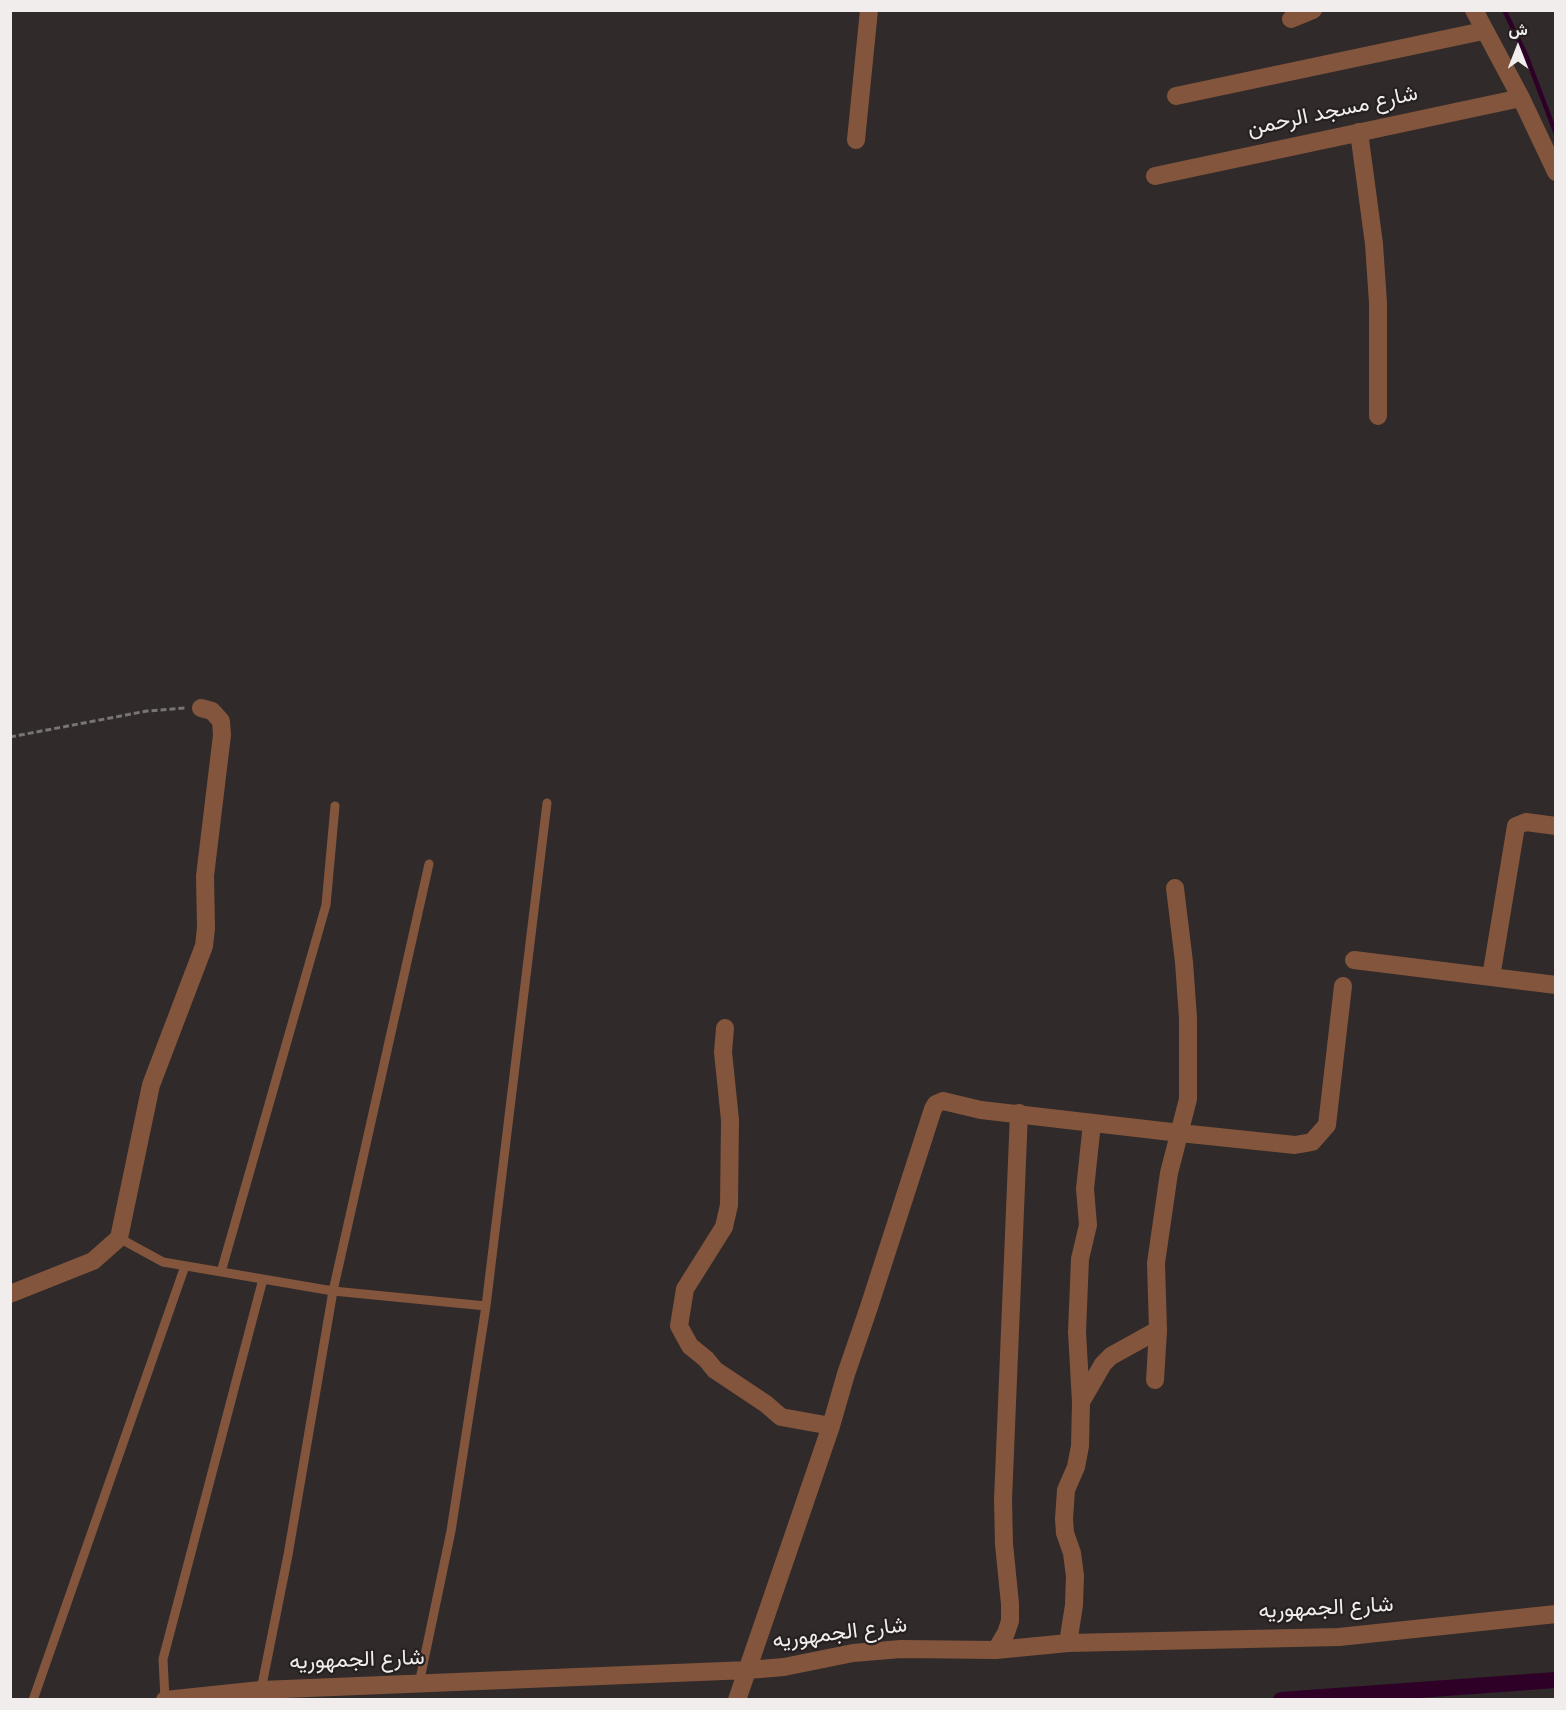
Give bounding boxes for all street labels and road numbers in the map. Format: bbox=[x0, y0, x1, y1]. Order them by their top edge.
street label: شارع مسجد الرحمن bbox=[1245, 82, 1421, 144]
street label: شارع الجمهوريه bbox=[1258, 1593, 1394, 1627]
street label: شارع الجمهوريه bbox=[771, 1614, 909, 1656]
street label: شارع الجمهوريه bbox=[289, 1646, 425, 1678]

